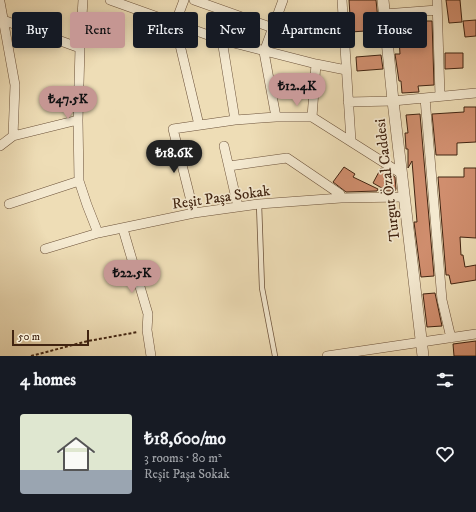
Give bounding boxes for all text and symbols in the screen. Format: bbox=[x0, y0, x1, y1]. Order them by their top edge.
chip: Buy bbox=[12, 12, 62, 48]
chip: Rent bbox=[70, 12, 125, 48]
chip: Filters bbox=[133, 12, 198, 48]
chip: New bbox=[206, 12, 260, 48]
chip: Apartment bbox=[268, 12, 355, 48]
chip: House bbox=[363, 12, 427, 48]
pin: ₺12.4K bbox=[264, 73, 330, 107]
text: ₺12.4K bbox=[278, 78, 316, 94]
pin: ₺47.5K bbox=[35, 86, 101, 120]
text: ₺47.5K bbox=[48, 91, 88, 107]
street label: Turgut Özal Caddesi bbox=[371, 117, 404, 242]
pin: ₺18.6K bbox=[141, 140, 207, 174]
text: ₺18.6K bbox=[155, 145, 193, 161]
street label: Reşit Paşa Sokak bbox=[171, 181, 272, 214]
pin: ₺22.5K bbox=[99, 260, 165, 294]
text: ₺22.5K bbox=[113, 265, 151, 281]
scale bar bbox=[12, 328, 89, 347]
text: 50 m bbox=[18, 330, 40, 344]
text: 4 homes bbox=[20, 369, 76, 391]
icon: filters bbox=[434, 369, 456, 391]
text: ₺18,600/mo bbox=[144, 428, 226, 450]
icon: home bbox=[52, 430, 100, 478]
icon: heart bbox=[434, 443, 456, 465]
text: 3 rooms · 80 m² bbox=[144, 450, 222, 466]
text: Reşit Paşa Sokak bbox=[144, 466, 230, 482]

